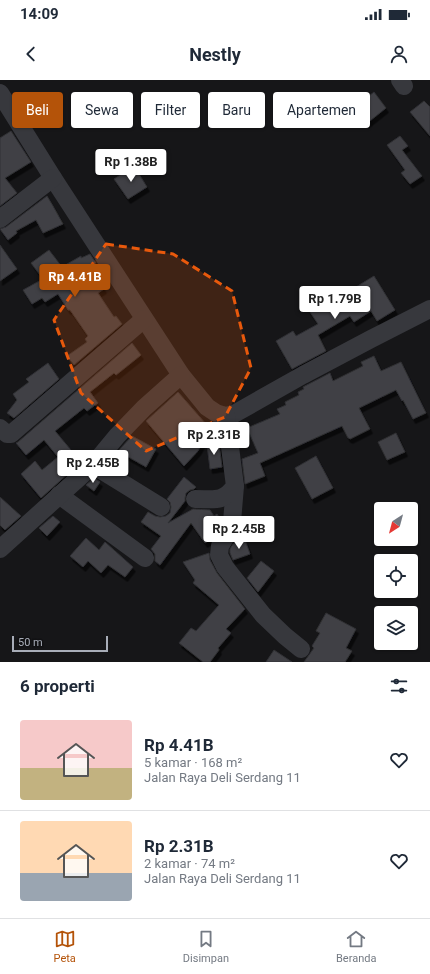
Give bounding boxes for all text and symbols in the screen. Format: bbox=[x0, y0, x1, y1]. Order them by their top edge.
text: 14:09 bbox=[20, 5, 59, 23]
icon: back bbox=[20, 43, 42, 65]
icon: person bbox=[388, 43, 410, 65]
text: Nestly bbox=[189, 44, 241, 65]
chip: Beli bbox=[12, 92, 63, 128]
chip: Sewa bbox=[71, 92, 133, 128]
chip: Filter bbox=[141, 92, 200, 128]
chip: Baru bbox=[208, 92, 265, 128]
chip: Apartemen bbox=[273, 92, 370, 128]
pin: Rp 1.38B bbox=[90, 149, 172, 183]
text: Rp 1.38B bbox=[104, 154, 158, 169]
pin: Rp 4.41B bbox=[34, 264, 116, 298]
text: Rp 4.41B bbox=[48, 269, 102, 284]
pin: Rp 1.79B bbox=[294, 286, 376, 320]
text: Rp 1.79B bbox=[308, 291, 362, 306]
pin: Rp 2.31B bbox=[173, 422, 255, 456]
text: Rp 2.31B bbox=[187, 427, 241, 442]
pin: Rp 2.45B bbox=[52, 450, 134, 484]
text: Rp 2.45B bbox=[66, 455, 120, 470]
north arrow bbox=[374, 502, 418, 546]
map controls bbox=[374, 502, 418, 650]
pin: Rp 2.45B bbox=[198, 516, 280, 550]
text: Rp 2.45B bbox=[212, 521, 266, 536]
button: locate bbox=[374, 554, 418, 598]
button: layers bbox=[374, 606, 418, 650]
scale bar bbox=[12, 634, 108, 653]
text: 50 m bbox=[18, 636, 43, 649]
icon: filters bbox=[388, 675, 410, 697]
text: 6 properti bbox=[20, 676, 95, 696]
text: Rp 4.41B bbox=[144, 735, 214, 755]
icon: home bbox=[52, 736, 100, 784]
icon: heart bbox=[388, 749, 410, 771]
text: 5 kamar · 168 m² bbox=[144, 755, 242, 770]
text: Jalan Raya Deli Serdang 11 bbox=[144, 770, 301, 785]
text: Rp 2.31B bbox=[144, 836, 214, 856]
icon: home bbox=[52, 837, 100, 885]
icon: heart bbox=[388, 850, 410, 872]
text: 2 kamar · 74 m² bbox=[144, 856, 235, 871]
text: Jalan Raya Deli Serdang 11 bbox=[144, 871, 301, 886]
tab: Peta bbox=[54, 928, 76, 965]
tab: Disimpan bbox=[183, 928, 229, 965]
tab: Beranda bbox=[336, 928, 376, 965]

